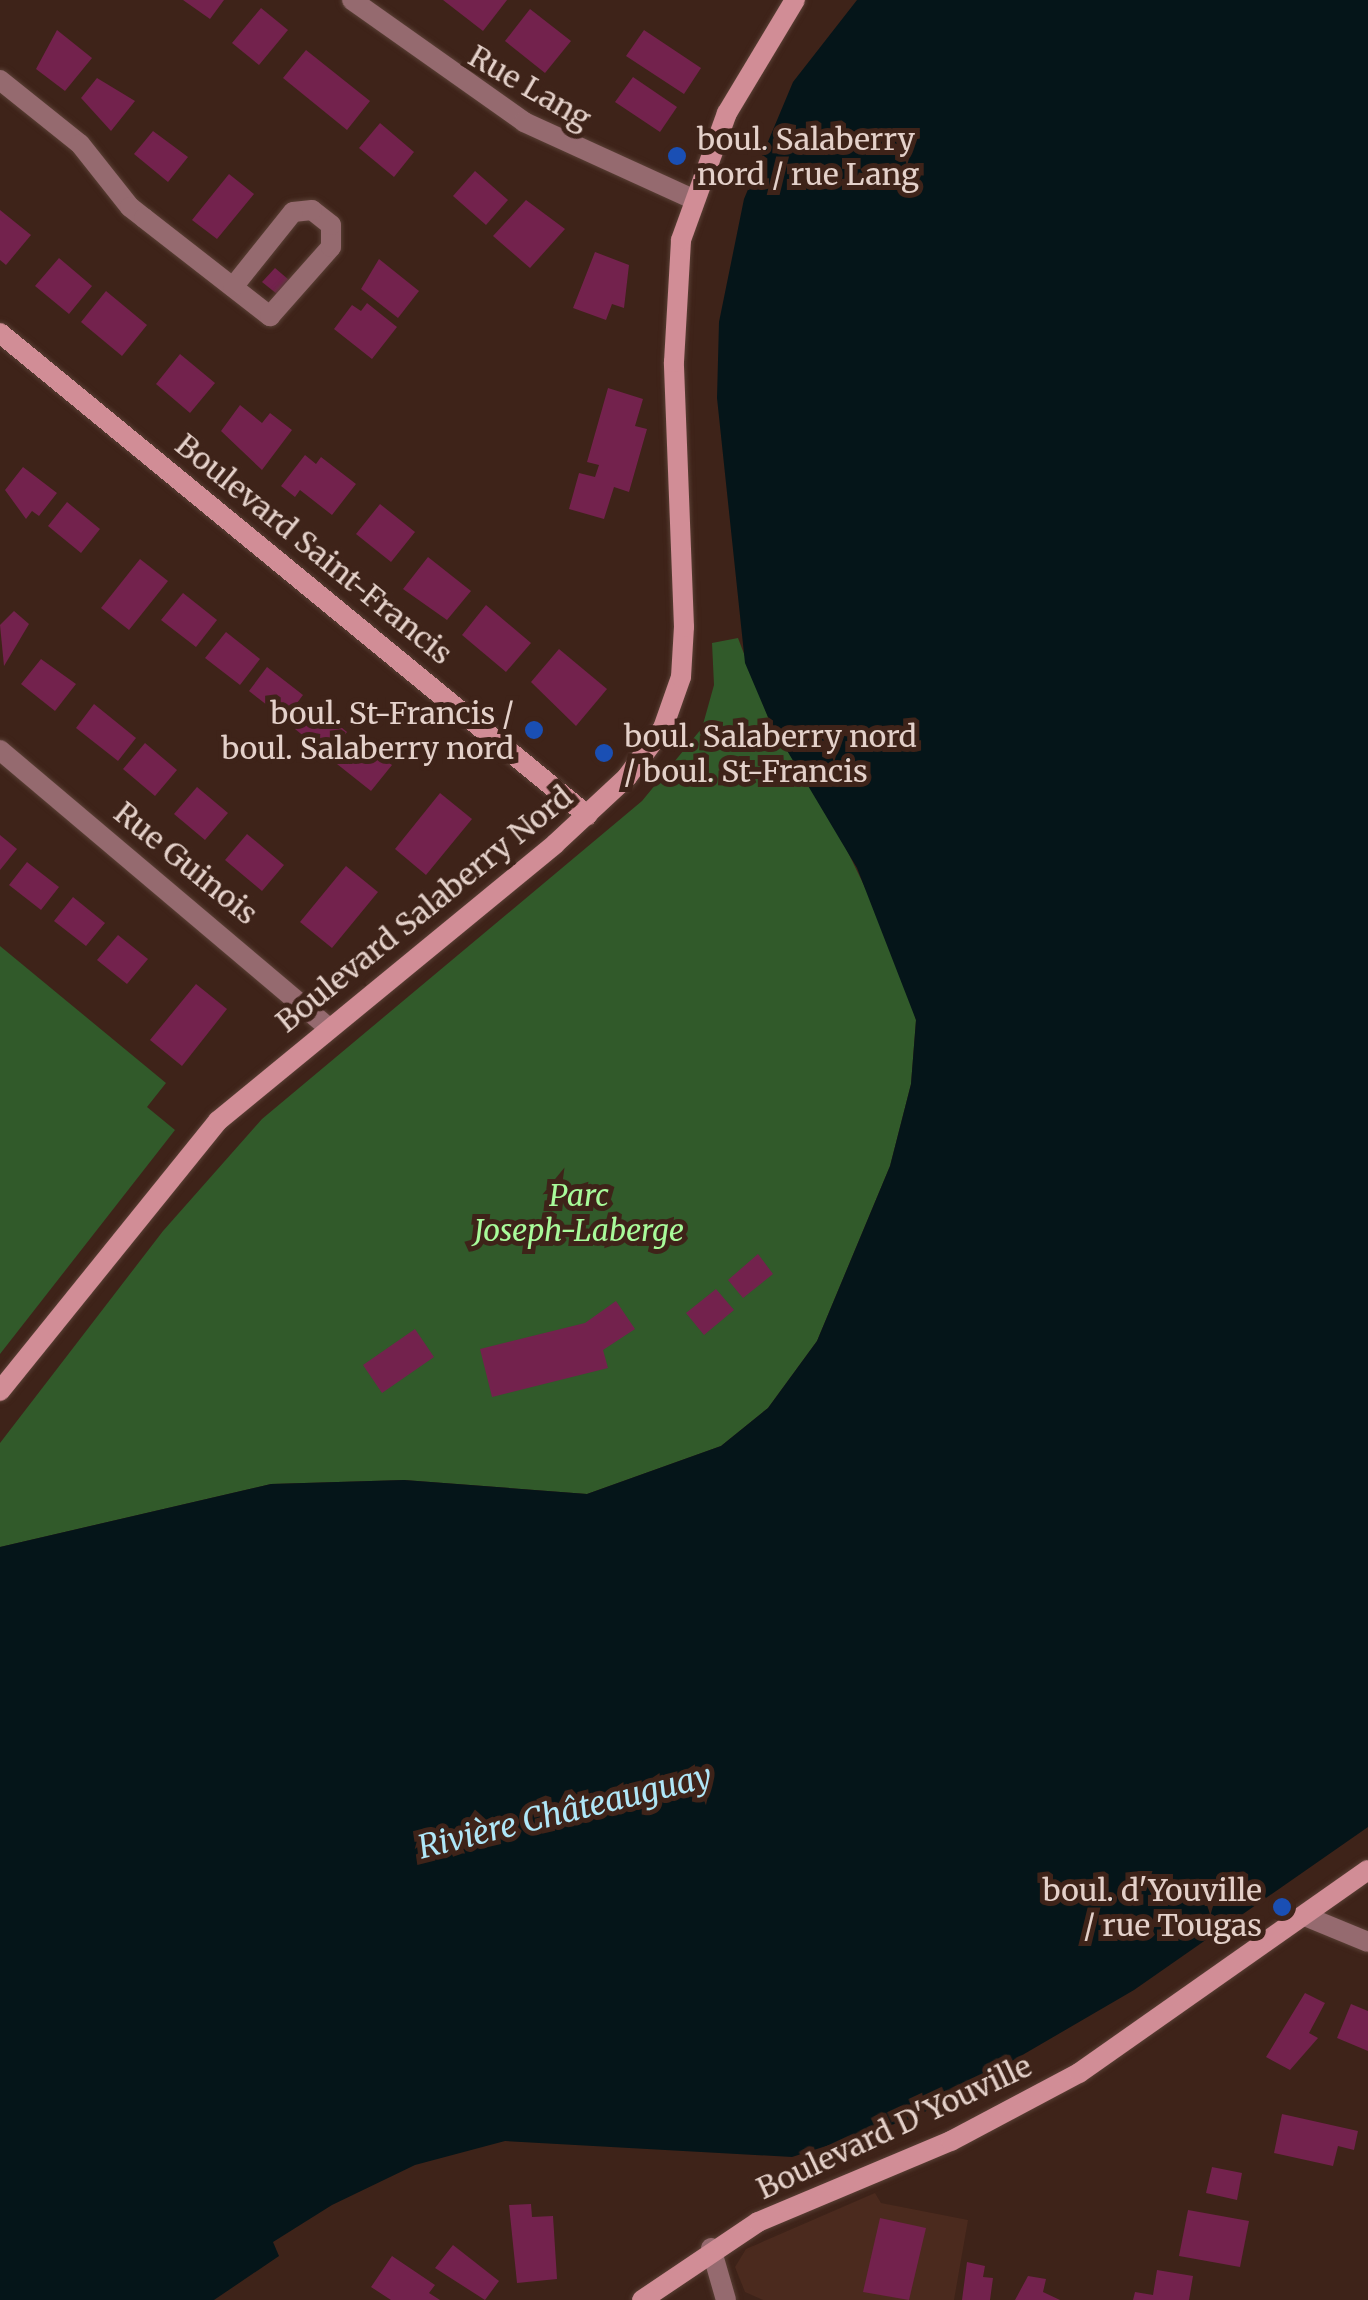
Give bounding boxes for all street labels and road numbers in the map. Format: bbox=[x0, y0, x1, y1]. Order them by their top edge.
street label: Rue Lang bbox=[462, 38, 598, 136]
street label: Boulevard Saint-Francis bbox=[169, 426, 459, 672]
street label: Boulevard Salaberry Nord bbox=[269, 778, 579, 1040]
street label: Rue Guinois bbox=[107, 794, 265, 932]
street label: Boulevard D'Youville bbox=[751, 2048, 1037, 2206]

